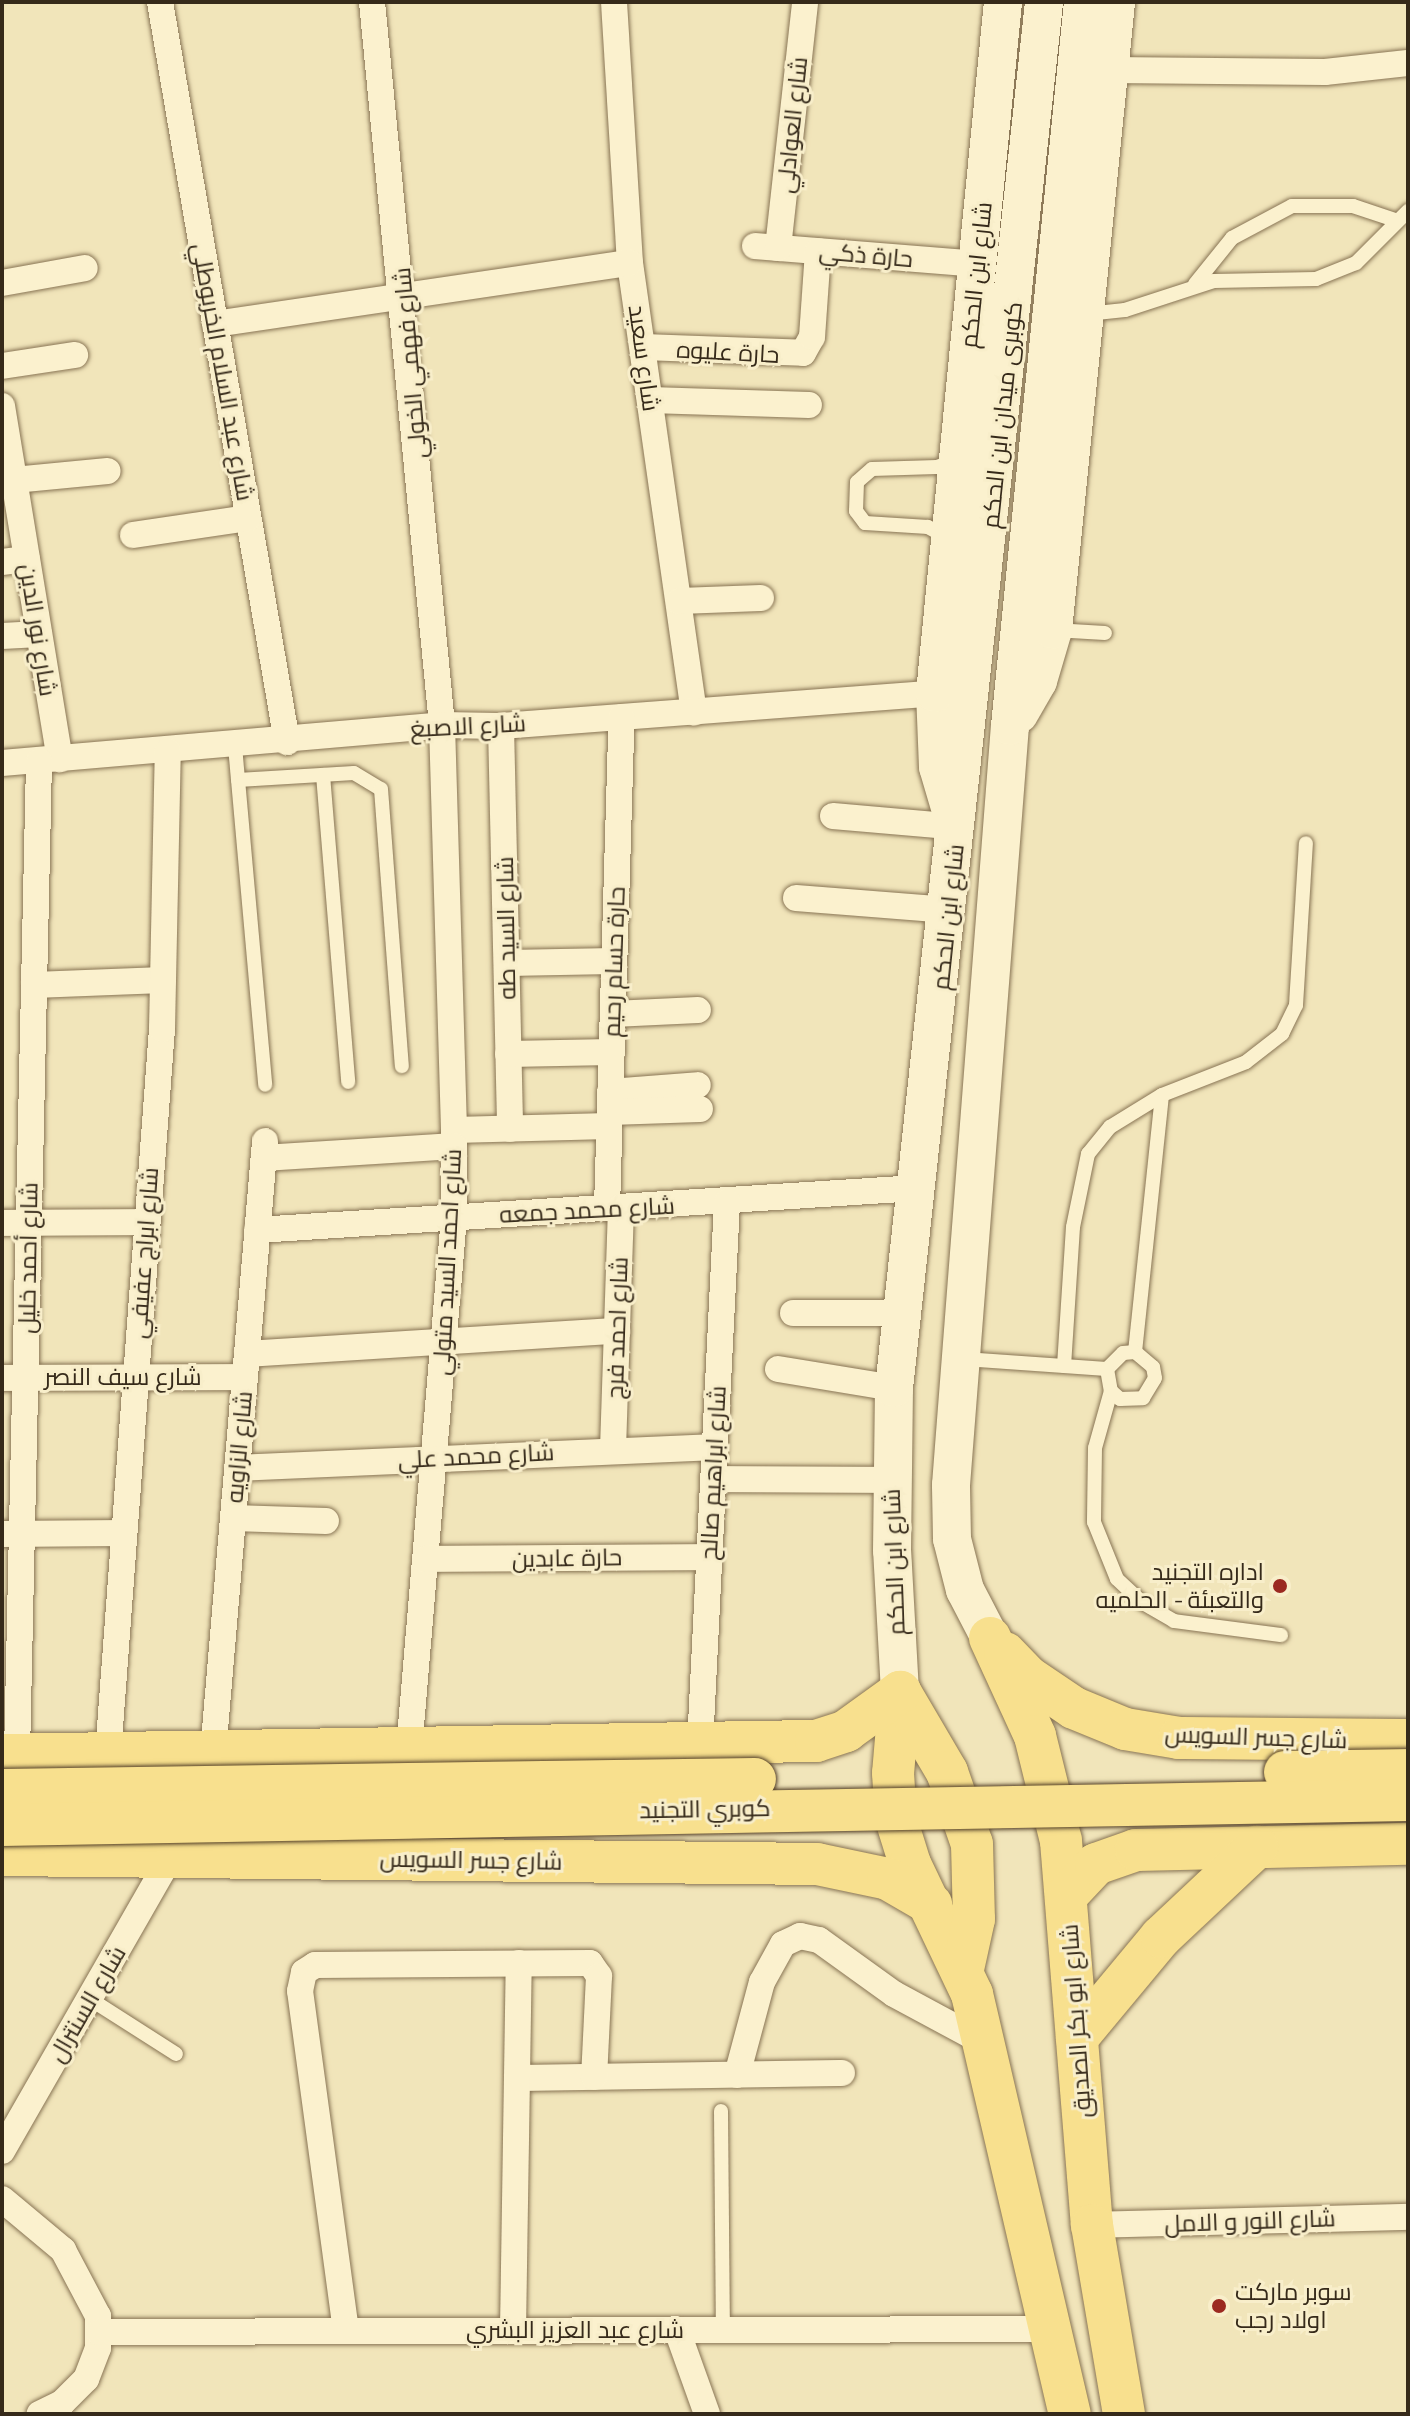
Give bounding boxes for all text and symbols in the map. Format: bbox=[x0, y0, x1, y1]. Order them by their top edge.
street label: شارع العوادلي bbox=[771, 55, 813, 195]
street label: شارع ابن الحكم bbox=[954, 200, 998, 350]
street label: حارة ذكي bbox=[818, 237, 914, 273]
street label: شارع عبد السلام الخربوطلي bbox=[186, 241, 260, 503]
street label: شارع فهمي الخولي bbox=[387, 266, 433, 460]
street label: كوبرى ميدان ابن الحكم bbox=[976, 300, 1028, 530]
street label: شارع سعيد bbox=[622, 303, 666, 413]
street label: حارة عليوه bbox=[676, 335, 780, 369]
street label: شارع نور الدين bbox=[13, 562, 63, 698]
street label: شارع الاصبغ bbox=[409, 709, 527, 743]
street label: شارع ابن الحكم bbox=[926, 842, 970, 992]
street label: شارع السيد طه bbox=[490, 856, 522, 1000]
street label: حارة حسام رحيم bbox=[597, 886, 631, 1038]
street label: شارع احمد السيد متولي bbox=[427, 1148, 467, 1376]
street label: شارع ابراج عفيفي bbox=[124, 1166, 164, 1340]
street label: شارع أحمد خليل bbox=[12, 1182, 44, 1334]
street label: شارع محمد جمعه bbox=[499, 1191, 675, 1229]
street label: شارع احمد فرج bbox=[600, 1256, 634, 1400]
street label: شارع سيف النصر bbox=[44, 1363, 202, 1391]
street label: شارع ابراهيم صالح bbox=[694, 1385, 732, 1561]
street label: شارع الزاويه bbox=[220, 1390, 258, 1504]
street label: شارع محمد علي bbox=[397, 1438, 555, 1474]
street label: شارع ابن الحكم bbox=[877, 1488, 911, 1636]
street label: حارة عابدين bbox=[512, 1543, 622, 1573]
place label: اداره التجنيد والتعبئة - الحلميه bbox=[1094, 1558, 1264, 1614]
marker: اداره التجنيد والتعبئة - الحلميه bbox=[1271, 1577, 1289, 1595]
street label: شارع جسر السويس bbox=[1164, 1719, 1348, 1755]
street label: كوبري التجنيد bbox=[639, 1793, 771, 1825]
street label: شارع جسر السويس bbox=[379, 1844, 563, 1876]
street label: شارع ابو بكر الصديق bbox=[1055, 1923, 1097, 2119]
street label: شارع السنترال bbox=[42, 1941, 132, 2067]
street label: شارع النور و الامل bbox=[1164, 2204, 1336, 2238]
place label: سوبر ماركت اولاد رجب bbox=[1235, 2278, 1352, 2334]
marker: سوبر ماركت اولاد رجب bbox=[1210, 2297, 1228, 2315]
street label: شارع عبد العزيز البشري bbox=[466, 2316, 684, 2344]

